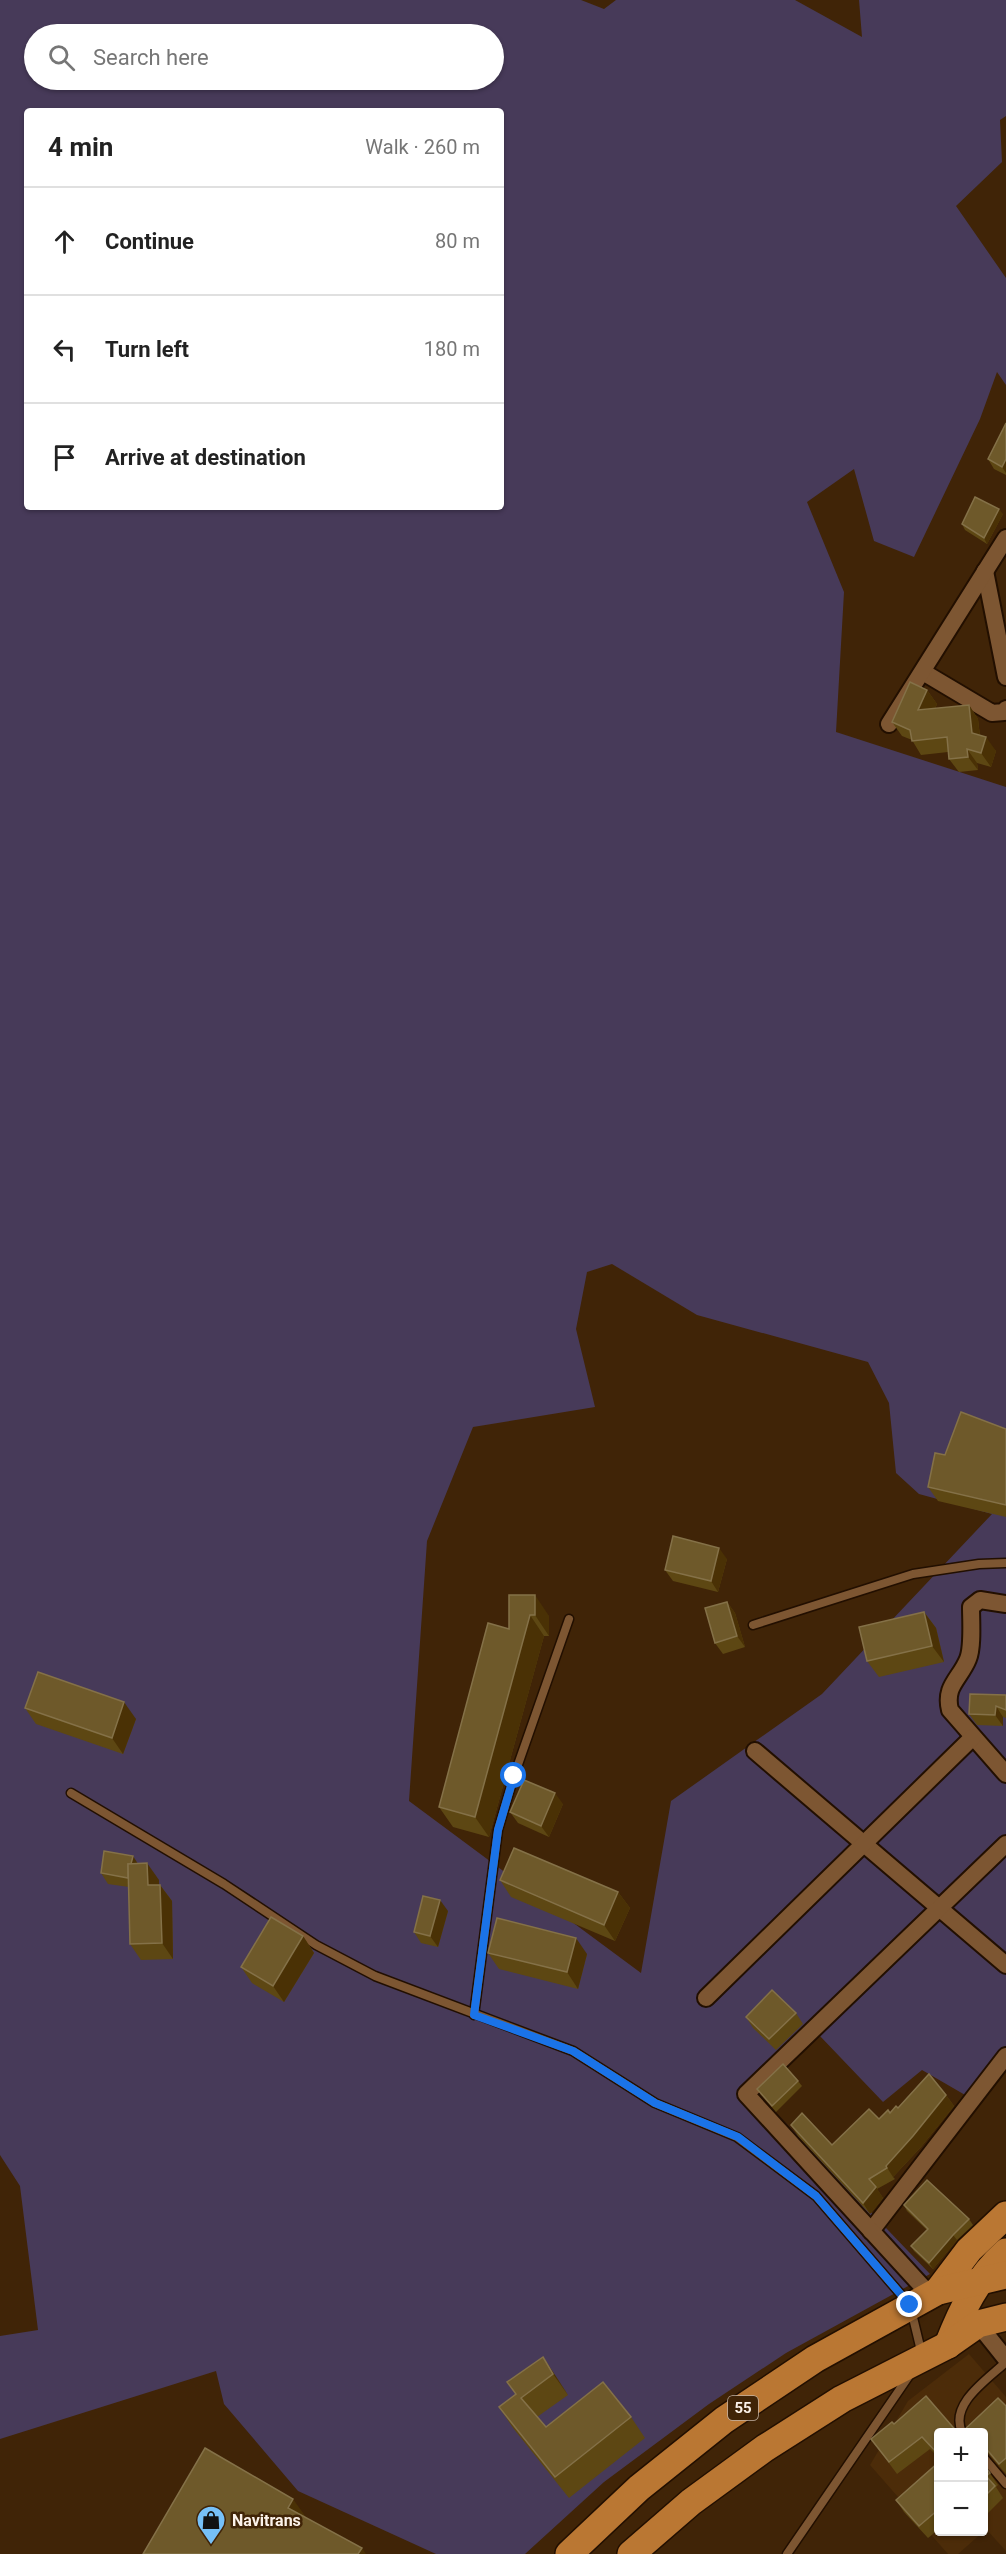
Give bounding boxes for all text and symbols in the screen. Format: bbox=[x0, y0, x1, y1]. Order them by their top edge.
search box bbox=[24, 24, 504, 90]
icon: search bbox=[45, 41, 78, 74]
text: Search here bbox=[93, 45, 209, 70]
text: 4 min bbox=[48, 132, 113, 162]
text: Walk · 260 m bbox=[365, 135, 480, 159]
icon: ahead bbox=[48, 225, 81, 258]
text: Continue bbox=[105, 229, 194, 254]
text: 80 m bbox=[435, 229, 480, 253]
icon: left bbox=[48, 333, 81, 366]
text: Turn left bbox=[105, 337, 189, 362]
text: 180 m bbox=[424, 337, 480, 361]
icon: arrive bbox=[48, 441, 81, 474]
text: Arrive at destination bbox=[105, 445, 306, 470]
route start bbox=[500, 1762, 526, 1788]
route end bbox=[896, 2291, 922, 2317]
road number: 55 bbox=[728, 2396, 758, 2420]
map controls bbox=[934, 2428, 988, 2536]
button: + bbox=[934, 2428, 988, 2482]
button: − bbox=[934, 2482, 988, 2536]
shop icon: Navitrans bbox=[195, 2504, 227, 2546]
place label: Navitrans bbox=[232, 2511, 301, 2530]

